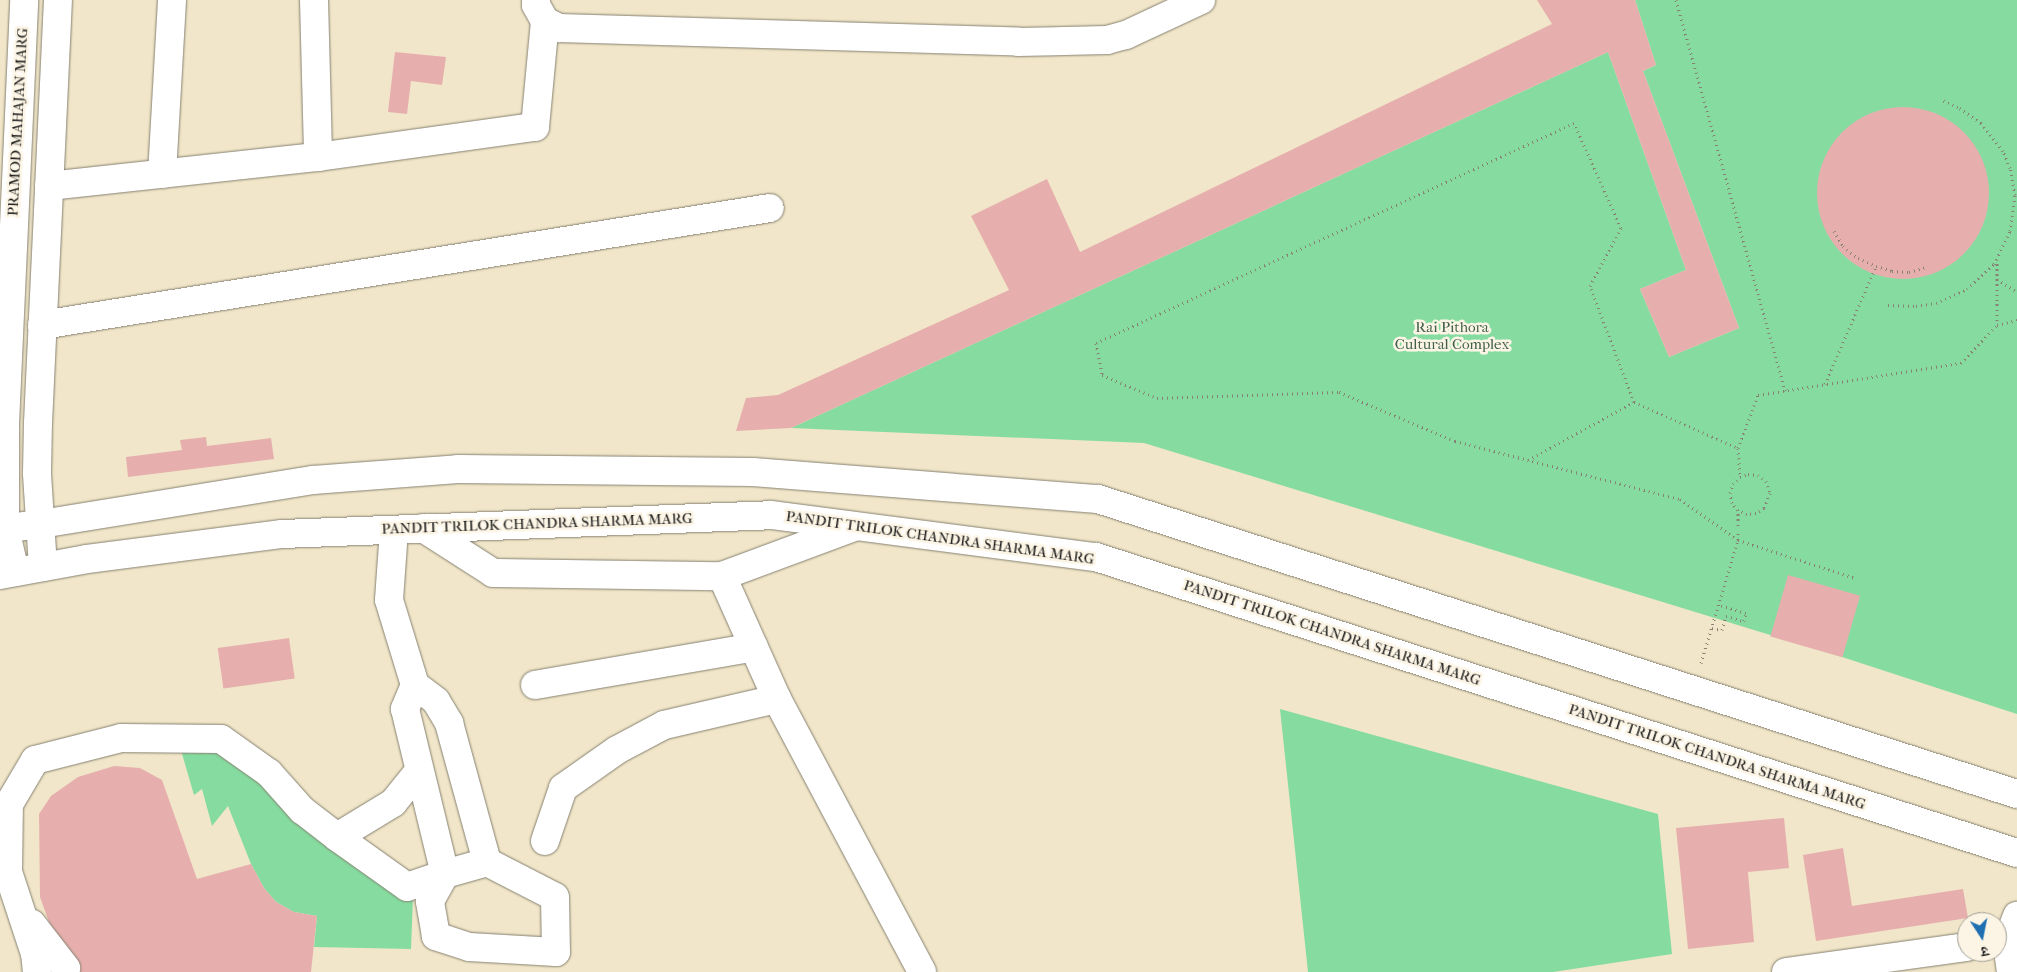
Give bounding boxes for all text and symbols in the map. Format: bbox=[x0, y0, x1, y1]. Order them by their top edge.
street label: PRAMOD MAHAJAN MARG bbox=[4, 27, 32, 217]
park label: Rai Pithora Cultural Complex bbox=[1395, 318, 1509, 353]
street label: PANDIT TRILOK CHANDRA SHARMA MARG bbox=[785, 507, 1095, 569]
street label: PANDIT TRILOK CHANDRA SHARMA MARG bbox=[381, 510, 693, 538]
street label: PANDIT TRILOK CHANDRA SHARMA MARG bbox=[1181, 576, 1483, 690]
street label: PANDIT TRILOK CHANDRA SHARMA MARG bbox=[1566, 700, 1868, 814]
north arrow bbox=[1957, 912, 2007, 962]
text: उ bbox=[1980, 942, 1990, 960]

